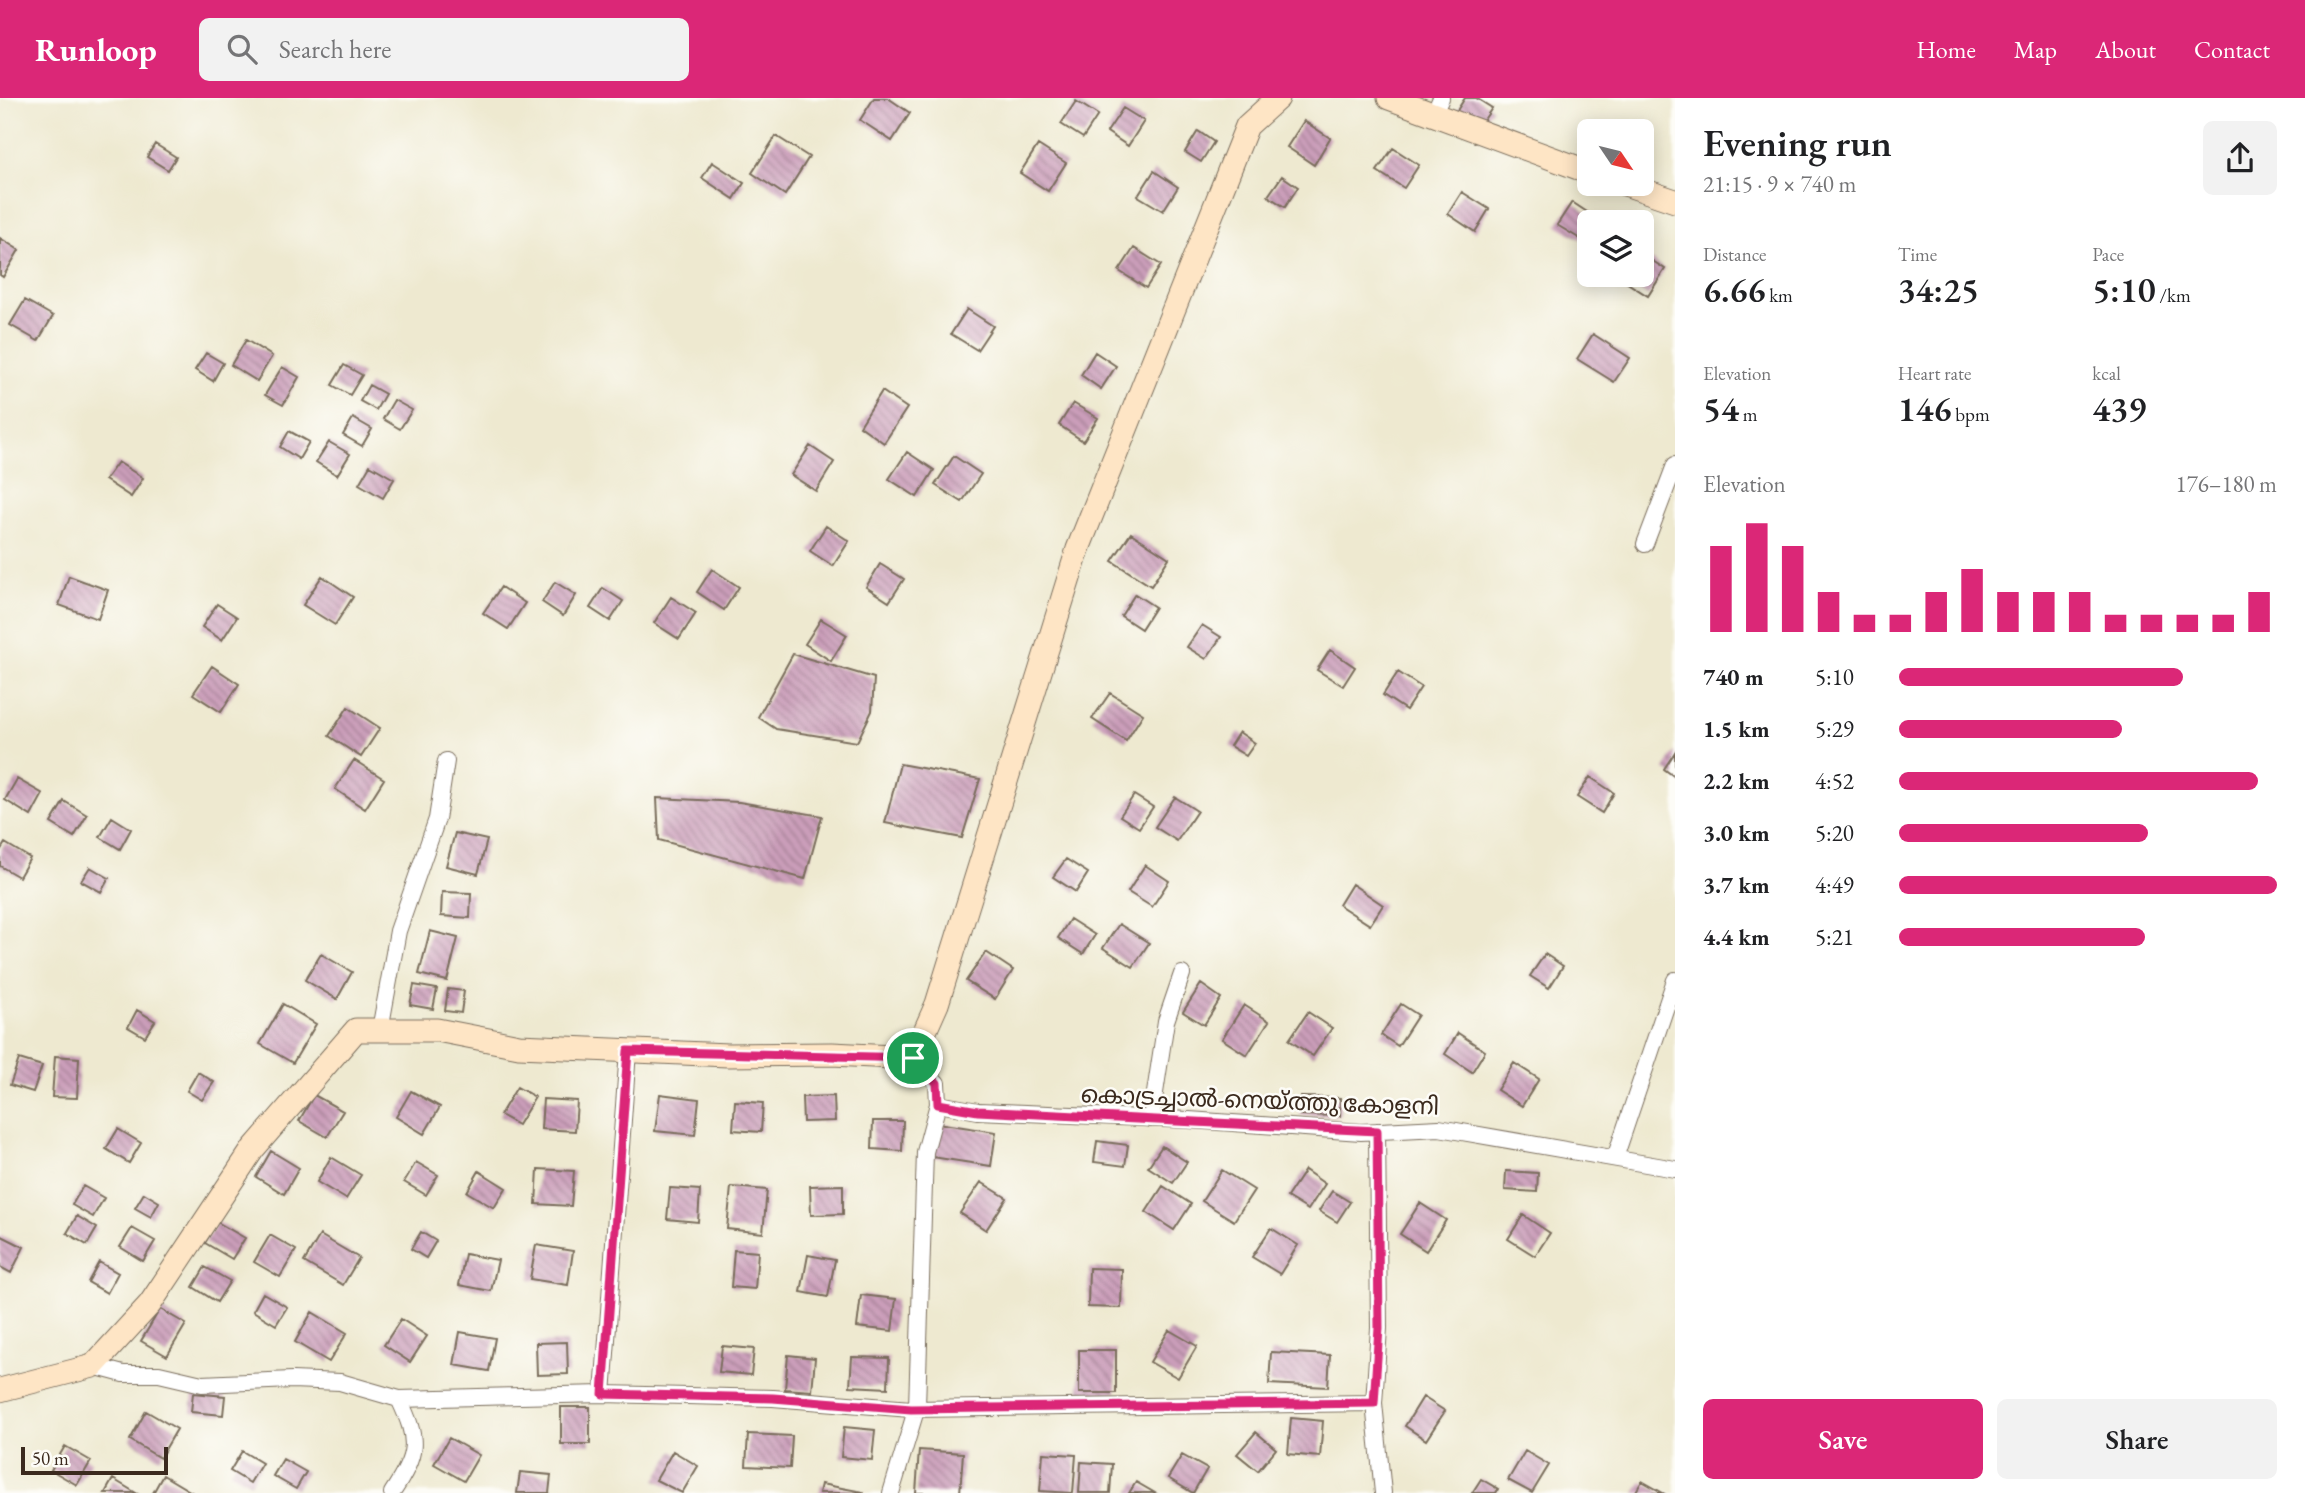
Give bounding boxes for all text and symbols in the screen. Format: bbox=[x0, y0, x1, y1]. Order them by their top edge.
search box bbox=[199, 18, 689, 81]
text: Runloop bbox=[35, 28, 157, 71]
icon: search bbox=[223, 30, 261, 68]
text: Search here bbox=[279, 32, 391, 66]
text: Home bbox=[1916, 34, 1976, 65]
text: Map bbox=[2014, 34, 2057, 65]
text: About bbox=[2095, 34, 2156, 65]
text: Contact bbox=[2194, 34, 2270, 65]
text: Evening run bbox=[1703, 118, 1892, 167]
north arrow bbox=[1577, 119, 1654, 196]
map controls bbox=[1577, 119, 1654, 287]
button: share bbox=[2203, 121, 2277, 195]
text: 21:15 · 9 × 740 m bbox=[1703, 169, 1856, 199]
button: layers bbox=[1577, 210, 1654, 287]
text: Distance bbox=[1703, 242, 1766, 267]
text: Time bbox=[1898, 242, 1937, 267]
text: Pace bbox=[2092, 242, 2124, 267]
text: 6.66 bbox=[1703, 267, 1765, 312]
text: 34:25 bbox=[1898, 267, 1979, 312]
text: 5:10 bbox=[2092, 267, 2156, 312]
text: km bbox=[1765, 283, 1793, 308]
text: /km bbox=[2156, 283, 2191, 308]
text: Elevation bbox=[1703, 361, 1771, 386]
text: Heart rate bbox=[1898, 361, 1971, 386]
text: kcal bbox=[2092, 361, 2121, 386]
text: 54 bbox=[1703, 386, 1739, 431]
text: 146 bbox=[1898, 386, 1952, 431]
text: 439 bbox=[2092, 386, 2146, 431]
text: m bbox=[1739, 402, 1758, 427]
text: bpm bbox=[1952, 402, 1990, 427]
text: Elevation bbox=[1703, 469, 1786, 499]
text: 176–180 m bbox=[2176, 469, 2277, 499]
text: 740 m bbox=[1703, 662, 1764, 692]
text: 5:10 bbox=[1815, 662, 1854, 692]
text: 1.5 km bbox=[1703, 714, 1770, 744]
text: 5:29 bbox=[1815, 714, 1854, 744]
text: 2.2 km bbox=[1703, 766, 1770, 796]
text: 4:52 bbox=[1815, 766, 1854, 796]
text: 3.0 km bbox=[1703, 818, 1770, 848]
text: 5:20 bbox=[1815, 818, 1854, 848]
text: 3.7 km bbox=[1703, 870, 1770, 900]
text: 4:49 bbox=[1815, 870, 1854, 900]
text: 4.4 km bbox=[1703, 922, 1770, 952]
text: 5:21 bbox=[1815, 922, 1854, 952]
pin bbox=[883, 1028, 943, 1088]
icon: arrive bbox=[894, 1039, 932, 1077]
street label: കൊട്രച്ചാൽ-നെയ്ത്തു കോളനി bbox=[1080, 1078, 1440, 1122]
button: Save bbox=[1703, 1399, 1983, 1479]
button: Share bbox=[1997, 1399, 2277, 1479]
scale bar bbox=[21, 1444, 168, 1476]
text: 50 m bbox=[32, 1446, 69, 1471]

